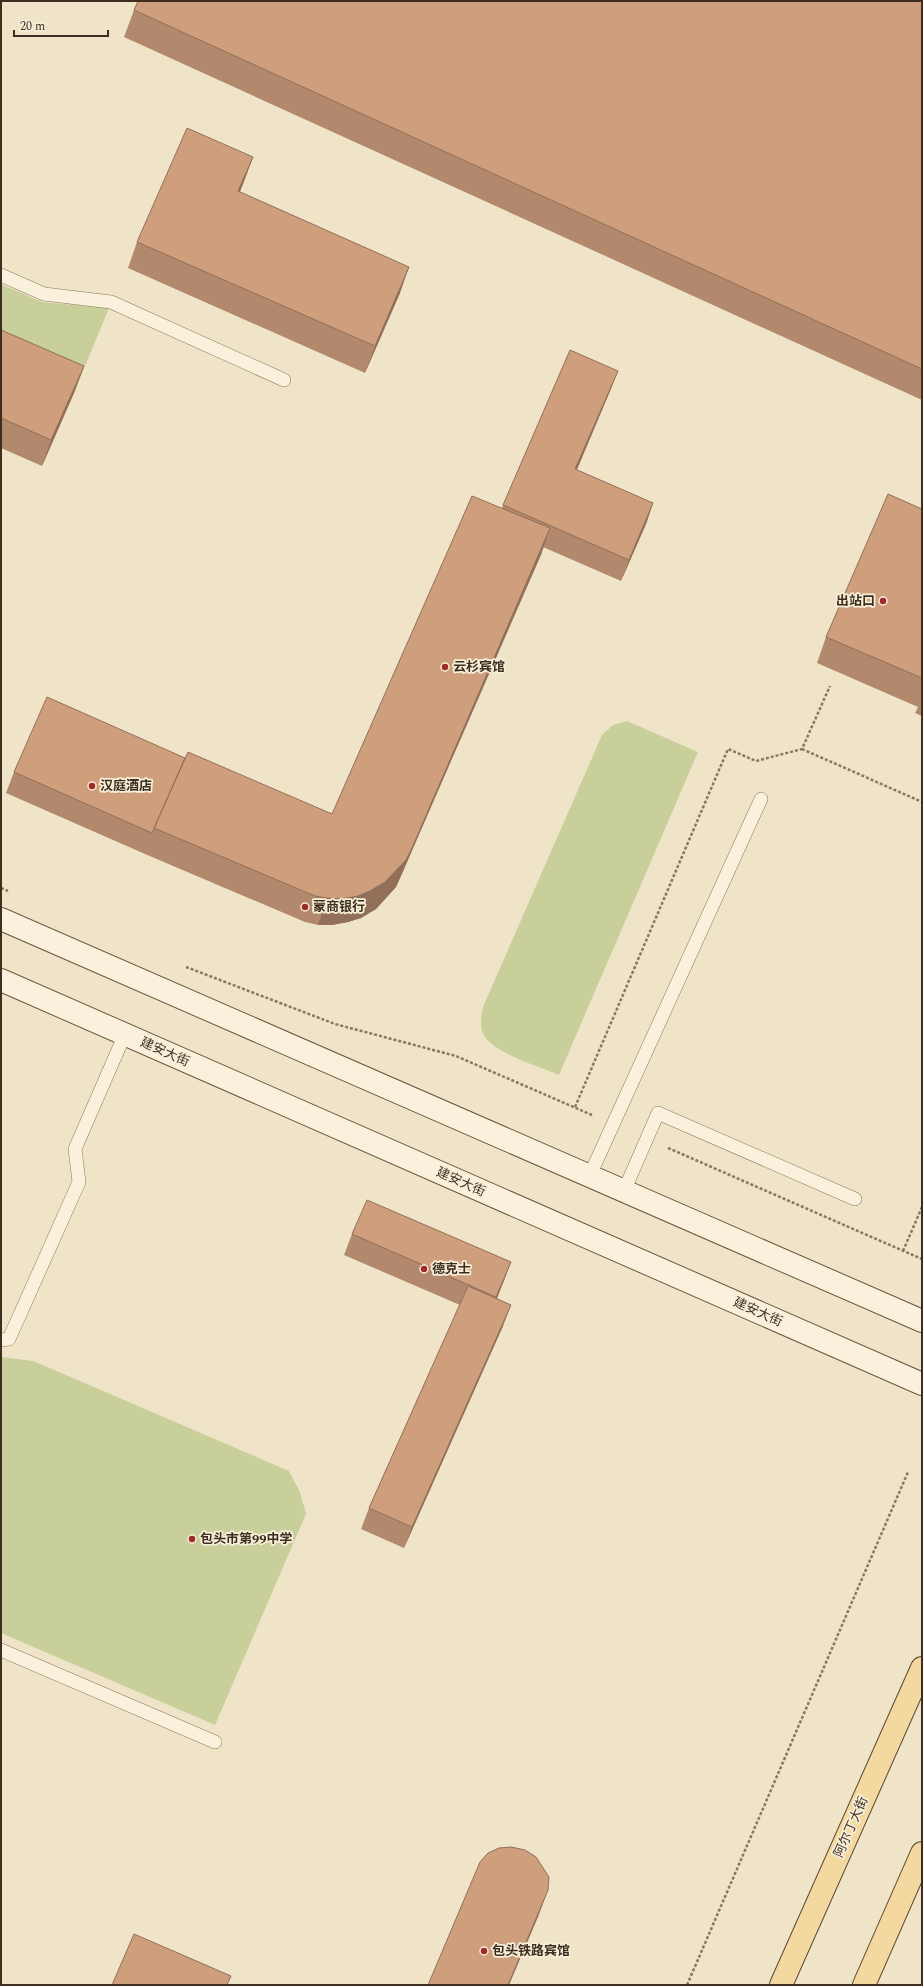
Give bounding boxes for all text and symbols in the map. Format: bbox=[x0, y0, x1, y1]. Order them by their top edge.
scale bar bbox=[14, 12, 108, 38]
text: 20 m bbox=[20, 17, 45, 36]
place label: 出站口 bbox=[836, 591, 875, 611]
marker: 出站口 bbox=[878, 596, 888, 606]
place label: 云杉宾馆 bbox=[453, 657, 505, 677]
marker: 云杉宾馆 bbox=[440, 662, 450, 672]
place label: 汉庭酒店 bbox=[100, 776, 152, 796]
marker: 汉庭酒店 bbox=[87, 781, 97, 791]
place label: 蒙商银行 bbox=[313, 897, 365, 917]
marker: 蒙商银行 bbox=[300, 902, 310, 912]
street label: 建安大街 bbox=[137, 1032, 193, 1072]
street label: 建安大街 bbox=[433, 1162, 489, 1202]
place label: 德克士 bbox=[432, 1259, 471, 1279]
marker: 德克士 bbox=[419, 1264, 429, 1274]
street label: 建安大街 bbox=[730, 1292, 786, 1332]
place label: 包头市第99中学 bbox=[200, 1529, 293, 1549]
marker: 包头市第99中学 bbox=[187, 1534, 197, 1544]
street label: 阿尔丁大街 bbox=[829, 1793, 873, 1861]
place label: 包头铁路宾馆 bbox=[492, 1941, 570, 1961]
marker: 包头铁路宾馆 bbox=[479, 1946, 489, 1956]

